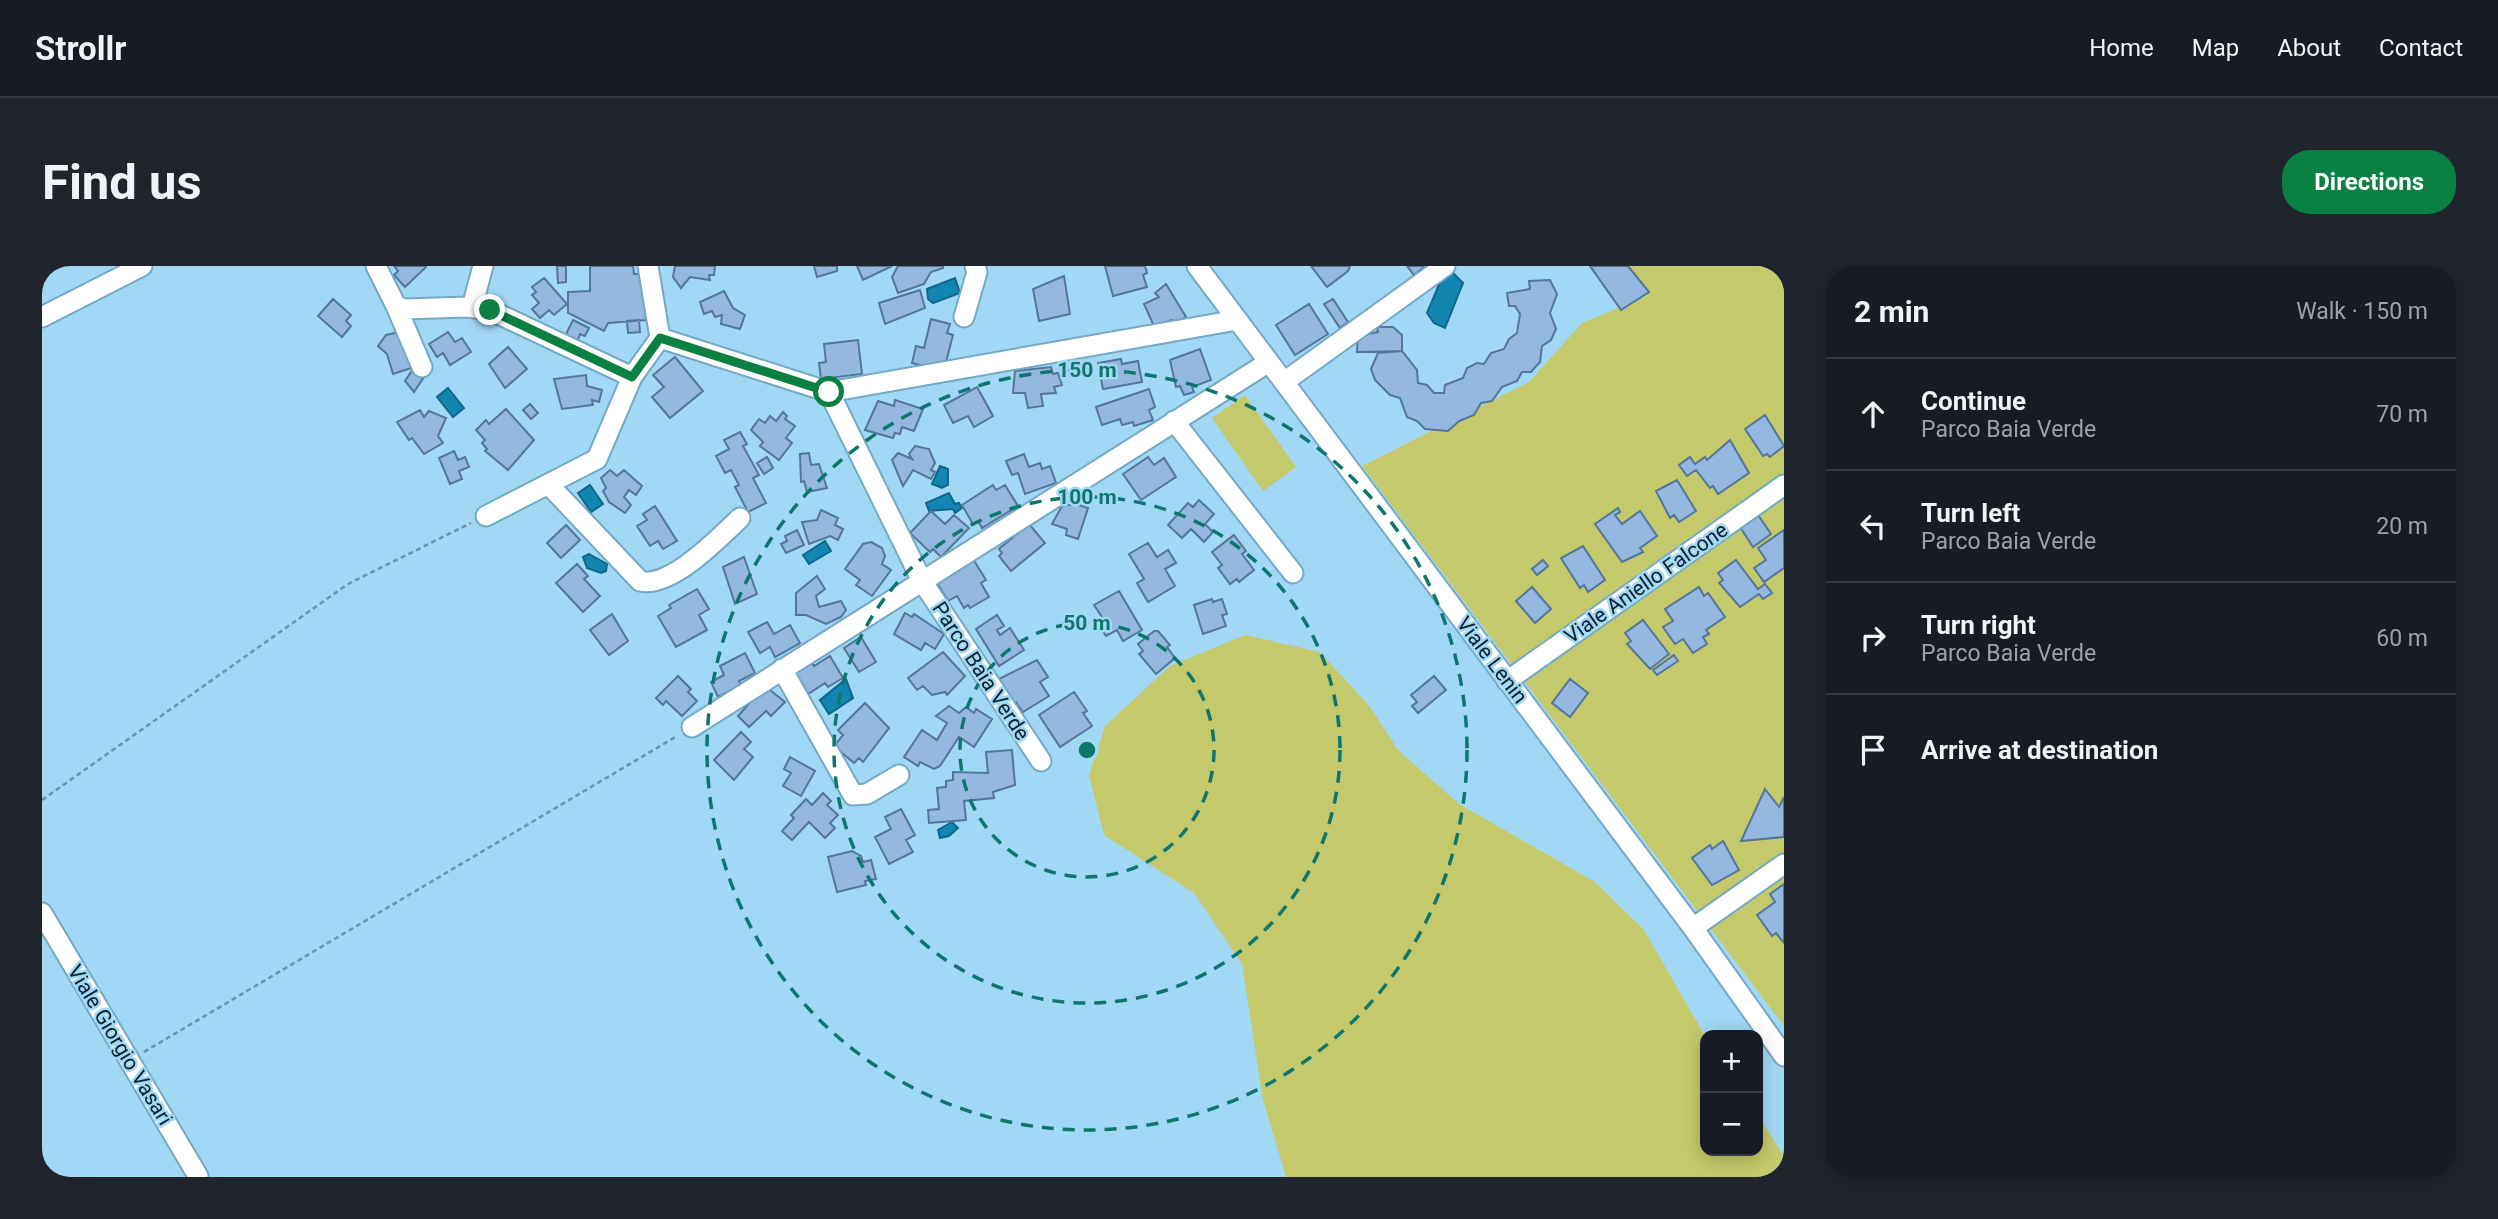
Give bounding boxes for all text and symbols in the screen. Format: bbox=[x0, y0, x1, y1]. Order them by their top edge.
text: Strollr bbox=[35, 29, 126, 68]
text: Home bbox=[2089, 34, 2154, 62]
text: Map bbox=[2192, 34, 2239, 62]
text: About bbox=[2277, 34, 2341, 62]
text: Contact bbox=[2379, 34, 2463, 62]
button: Directions bbox=[2282, 150, 2456, 214]
text: Find us bbox=[42, 154, 202, 211]
route end bbox=[474, 294, 505, 325]
text: 2 min bbox=[1854, 294, 1929, 329]
text: Walk · 150 m bbox=[2296, 298, 2428, 325]
text: 150 m bbox=[1057, 358, 1117, 382]
route start bbox=[813, 376, 844, 407]
text: Continue bbox=[1921, 386, 2026, 416]
icon: ahead bbox=[1854, 395, 1892, 433]
text: 70 m bbox=[2376, 401, 2428, 428]
text: Parco Baia Verde bbox=[1921, 416, 2096, 443]
text: 100 m bbox=[1057, 485, 1117, 509]
text: Turn left bbox=[1921, 498, 2020, 528]
icon: left bbox=[1854, 507, 1892, 545]
text: 20 m bbox=[2376, 513, 2428, 540]
street label: Viale Aniello Falcone bbox=[1560, 518, 1732, 648]
text: Parco Baia Verde bbox=[1921, 528, 2096, 555]
street label: Parco Baia Verde bbox=[927, 597, 1035, 745]
text: Turn right bbox=[1921, 610, 2036, 640]
text: 50 m bbox=[1063, 611, 1111, 635]
street label: Viale Lenin bbox=[1452, 612, 1532, 708]
icon: right bbox=[1854, 619, 1892, 657]
text: 60 m bbox=[2376, 625, 2428, 652]
text: Parco Baia Verde bbox=[1921, 640, 2096, 667]
icon: arrive bbox=[1854, 731, 1892, 769]
text: Arrive at destination bbox=[1921, 735, 2158, 765]
centre of rings bbox=[1075, 738, 1099, 762]
street label: Viale Giorgio Vasari bbox=[63, 961, 177, 1129]
map controls bbox=[1700, 1030, 1763, 1156]
button: + bbox=[1700, 1030, 1763, 1093]
button: − bbox=[1700, 1093, 1763, 1156]

